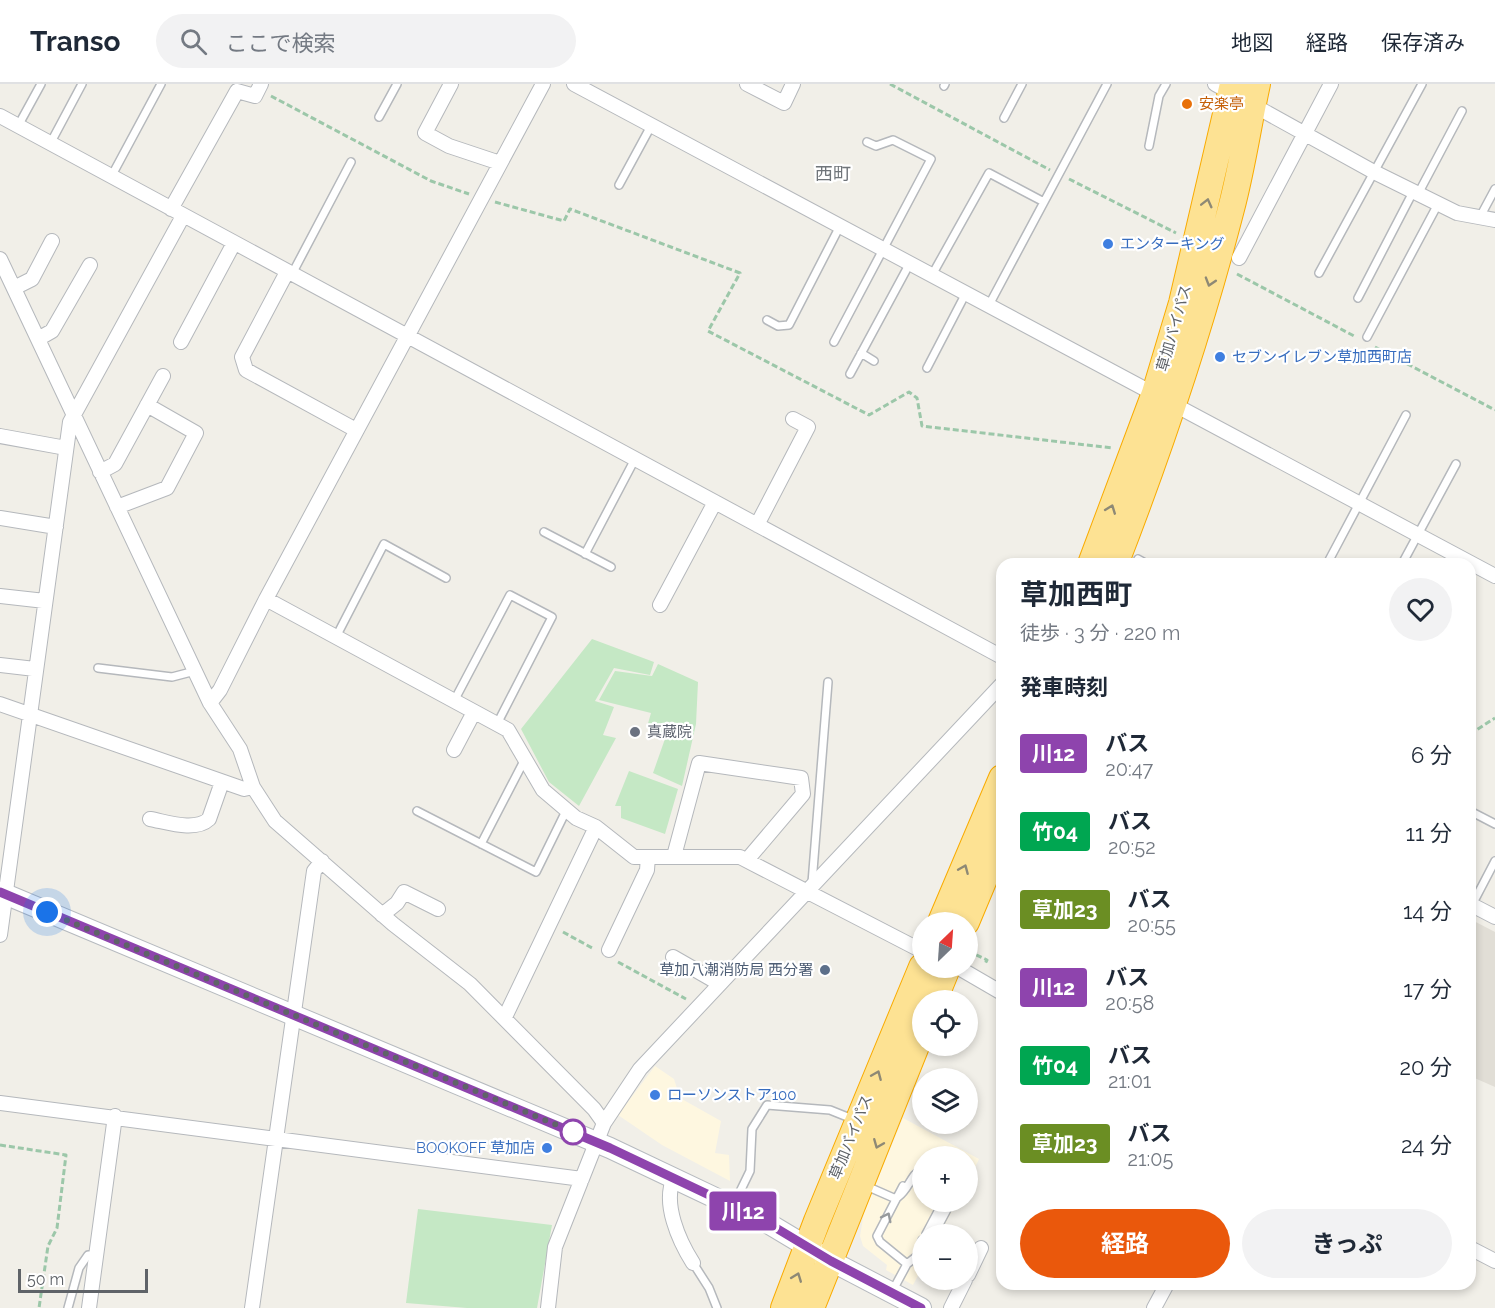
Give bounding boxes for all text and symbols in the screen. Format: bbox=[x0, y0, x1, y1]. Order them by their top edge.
search box bbox=[156, 14, 576, 68]
text: Transo bbox=[30, 25, 120, 58]
icon: search bbox=[177, 25, 210, 58]
text: ここで検索 bbox=[225, 30, 336, 56]
text: 地図 bbox=[1231, 30, 1273, 55]
text: 経路 bbox=[1306, 30, 1348, 55]
text: 保存済み bbox=[1381, 30, 1465, 55]
place label: 安楽亭 bbox=[1199, 95, 1244, 113]
marker: 安楽亭 bbox=[1180, 97, 1194, 111]
district label: 西町 bbox=[815, 163, 851, 184]
one-way arrow bbox=[1199, 198, 1212, 208]
place label: エンターキング bbox=[1120, 235, 1225, 253]
marker: エンターキング bbox=[1101, 237, 1115, 251]
one-way arrow bbox=[1205, 276, 1217, 287]
street label: 草加バイパス bbox=[1153, 282, 1195, 374]
place label: セブンイレブン草加西町店 bbox=[1232, 348, 1412, 366]
marker: セブンイレブン草加西町店 bbox=[1213, 350, 1227, 364]
one-way arrow bbox=[1104, 504, 1117, 515]
text: 草加西町 bbox=[1020, 578, 1132, 611]
button: heart bbox=[1389, 578, 1452, 641]
text: 徒歩 · 3 分 · 220 m bbox=[1020, 621, 1180, 645]
text: 発車時刻 bbox=[1020, 674, 1108, 700]
place label: 真蔵院 bbox=[647, 723, 692, 741]
marker: 真蔵院 bbox=[628, 725, 642, 739]
text: バス bbox=[1105, 730, 1149, 756]
text: 川12 bbox=[1032, 741, 1075, 766]
text: 6 分 bbox=[1411, 742, 1452, 768]
text: 20:47 bbox=[1105, 757, 1153, 781]
text: バス bbox=[1108, 808, 1152, 834]
text: 竹04 bbox=[1032, 819, 1078, 844]
text: 11 分 bbox=[1406, 820, 1452, 846]
text: 20:52 bbox=[1108, 835, 1156, 859]
one-way arrow bbox=[957, 864, 969, 875]
text: バス bbox=[1128, 886, 1172, 912]
your location bbox=[32, 897, 62, 927]
text: 草加23 bbox=[1032, 897, 1098, 922]
text: 14 分 bbox=[1403, 898, 1452, 924]
north arrow bbox=[912, 912, 978, 978]
map controls bbox=[912, 912, 978, 1290]
text: 20:55 bbox=[1128, 913, 1176, 937]
place label: 草加八潮消防局 西分署 bbox=[659, 961, 813, 979]
marker: 草加八潮消防局 西分署 bbox=[818, 963, 832, 977]
text: バス bbox=[1105, 964, 1149, 990]
text: 川12 bbox=[1032, 975, 1075, 1000]
text: 17 分 bbox=[1403, 976, 1452, 1002]
button: locate bbox=[912, 990, 978, 1056]
text: 20:58 bbox=[1105, 991, 1154, 1015]
text: バス bbox=[1108, 1042, 1152, 1068]
text: 竹04 bbox=[1032, 1053, 1078, 1078]
text: 20 分 bbox=[1399, 1054, 1452, 1080]
button: layers bbox=[912, 1068, 978, 1134]
text: 21:01 bbox=[1108, 1069, 1151, 1093]
one-way arrow bbox=[870, 1070, 882, 1081]
place label: ローソンストア100 bbox=[667, 1086, 796, 1104]
marker: ローソンストア100 bbox=[648, 1088, 662, 1102]
street label: 草加バイパス bbox=[826, 1092, 876, 1182]
unlabelled marker bbox=[560, 1119, 586, 1145]
text: バス bbox=[1128, 1120, 1172, 1146]
text: 草加23 bbox=[1032, 1131, 1098, 1156]
text: 24 分 bbox=[1401, 1132, 1452, 1158]
one-way arrow bbox=[873, 1137, 885, 1148]
place label: BOOKOFF 草加店 bbox=[416, 1139, 535, 1157]
marker: BOOKOFF 草加店 bbox=[540, 1141, 554, 1155]
button: + bbox=[912, 1146, 978, 1212]
text: 21:05 bbox=[1128, 1147, 1173, 1171]
line badge: 川12 bbox=[708, 1192, 777, 1230]
text: 川12 bbox=[721, 1199, 765, 1224]
button: 経路 bbox=[1020, 1209, 1230, 1278]
button: きっぷ bbox=[1242, 1209, 1452, 1278]
one-way arrow bbox=[880, 1213, 891, 1223]
button: − bbox=[912, 1224, 978, 1290]
scale bar bbox=[18, 1266, 148, 1294]
text: 50 m bbox=[27, 1270, 64, 1289]
one-way arrow bbox=[790, 1272, 802, 1283]

